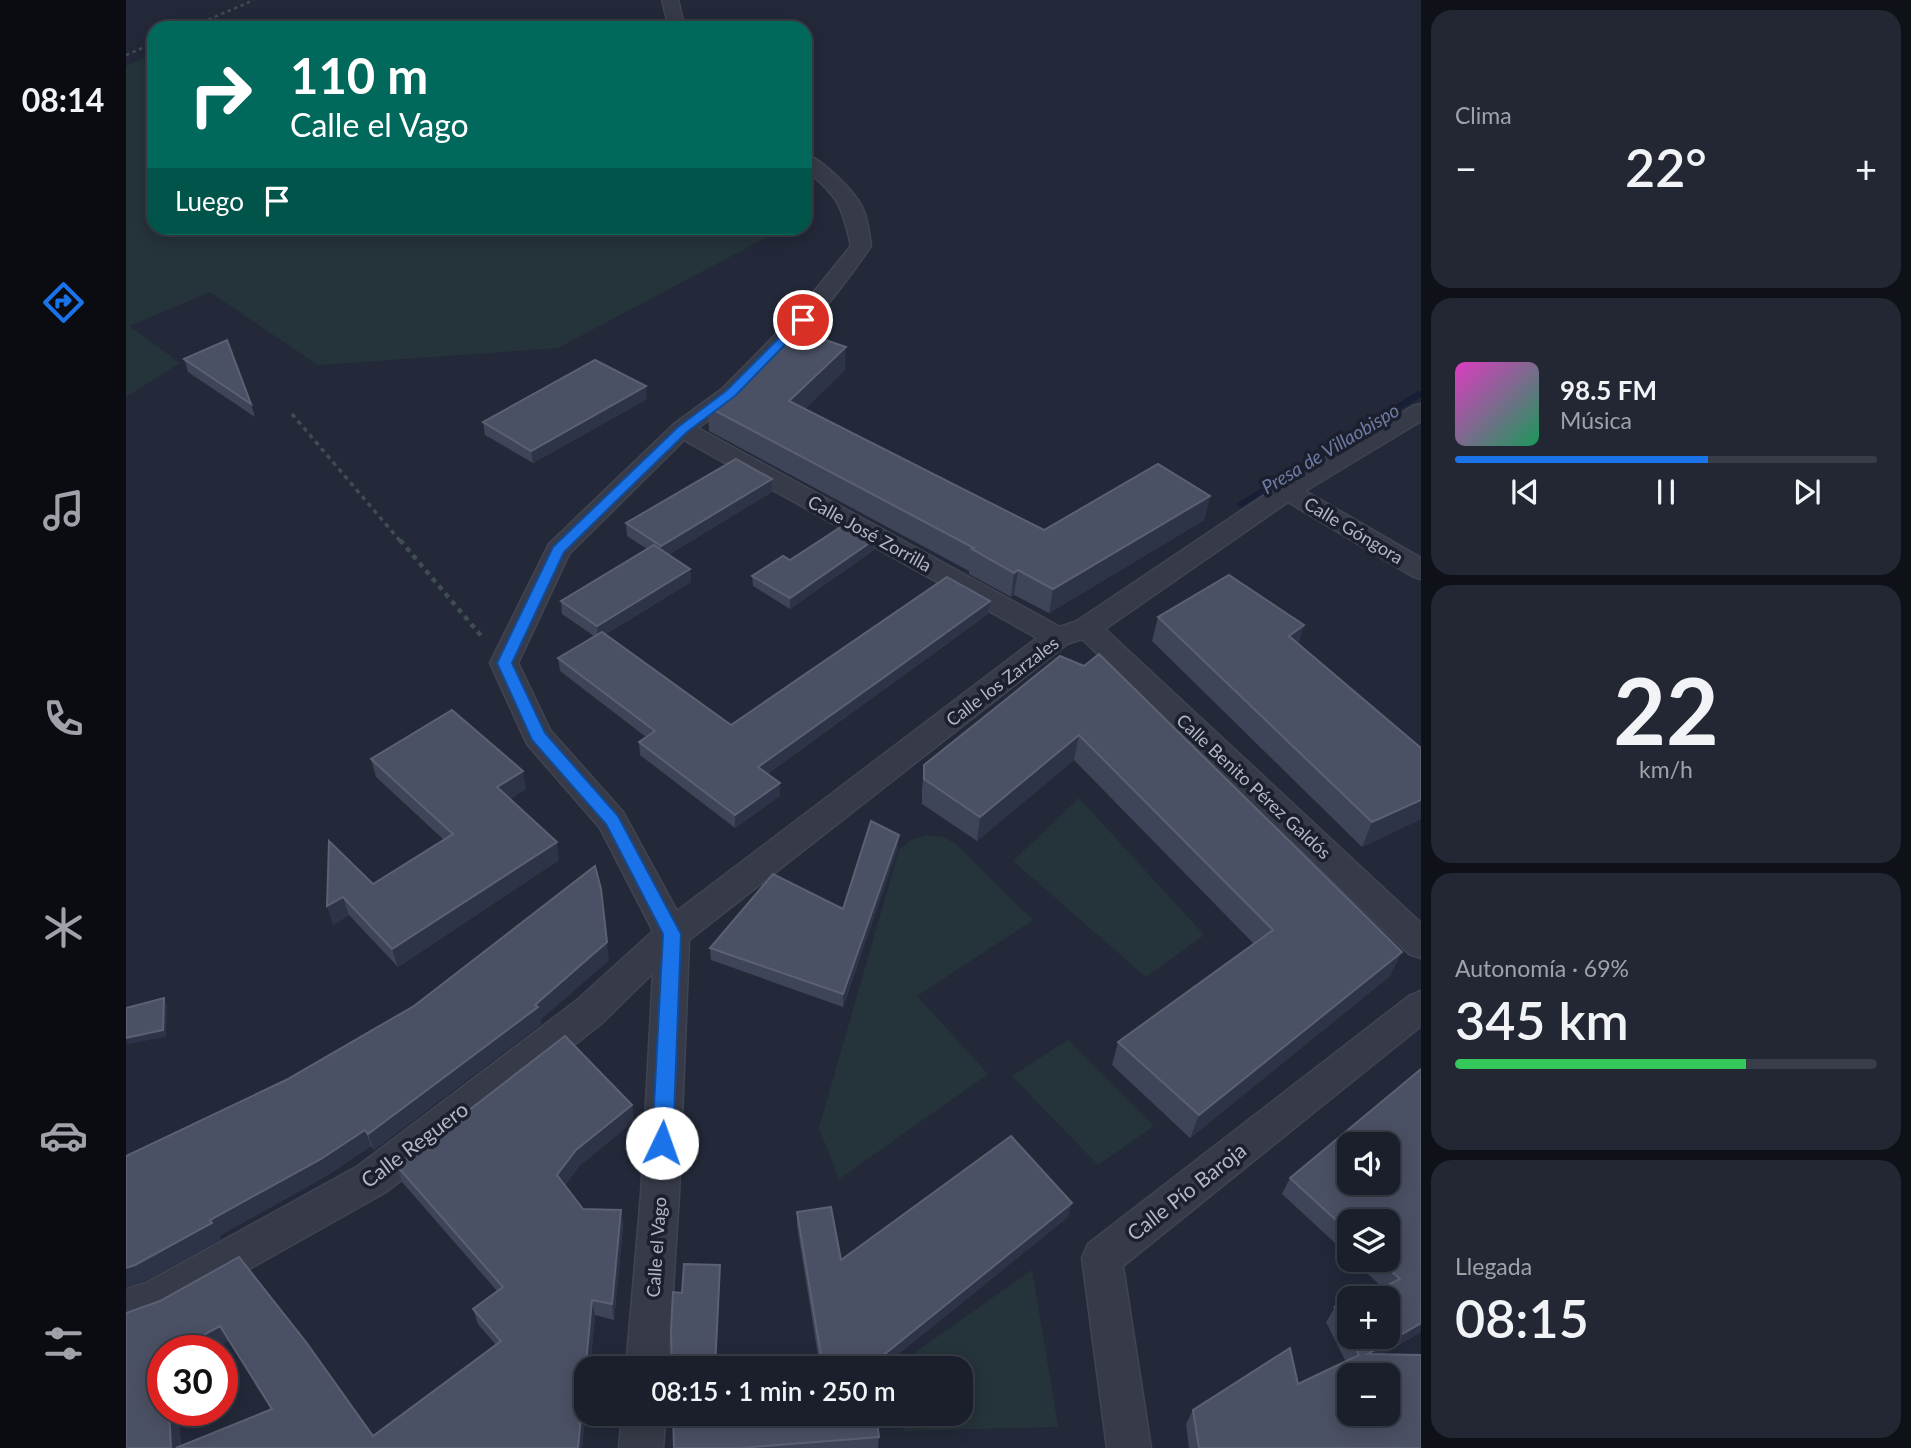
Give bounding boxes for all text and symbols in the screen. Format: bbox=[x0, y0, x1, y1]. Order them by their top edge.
text: 110 m bbox=[290, 46, 428, 104]
icon: right bbox=[175, 49, 266, 140]
text: 08:14 bbox=[22, 80, 104, 119]
text: Clima bbox=[1455, 101, 1512, 129]
text: Calle el Vago bbox=[290, 105, 469, 144]
text: 22° bbox=[1625, 136, 1707, 198]
text: − bbox=[1455, 145, 1477, 191]
text: + bbox=[1855, 145, 1877, 191]
icon: arrive bbox=[258, 182, 296, 220]
text: Luego bbox=[175, 185, 244, 217]
icon: directions bbox=[39, 278, 88, 327]
pin bbox=[773, 290, 833, 350]
icon: arrive bbox=[784, 301, 822, 339]
text: 98.5 FM bbox=[1560, 374, 1657, 406]
water label: Presa de Villaobispo bbox=[1257, 398, 1403, 498]
text: Música bbox=[1560, 406, 1632, 434]
icon: previous bbox=[1506, 473, 1544, 511]
icon: pause bbox=[1647, 473, 1685, 511]
icon: next bbox=[1788, 473, 1826, 511]
icon: music bbox=[39, 486, 88, 535]
street label: Calle José Zorrilla bbox=[804, 490, 936, 576]
street label: Calle Góngora bbox=[1300, 492, 1408, 568]
street label: Calle los Zarzales bbox=[941, 631, 1063, 731]
text: 22 bbox=[1613, 655, 1719, 764]
icon: phone bbox=[39, 694, 88, 743]
street label: Calle Benito Pérez Galdós bbox=[1172, 709, 1336, 863]
text: km/h bbox=[1639, 755, 1693, 783]
icon: climate bbox=[39, 903, 88, 952]
text: Autonomía · 69% bbox=[1455, 954, 1629, 982]
text: 345 km bbox=[1455, 989, 1629, 1051]
street label: Calle Reguero bbox=[356, 1096, 472, 1192]
position arrow bbox=[625, 1106, 699, 1180]
icon: car bbox=[39, 1111, 88, 1160]
map controls bbox=[1337, 1132, 1400, 1426]
button: sound bbox=[1337, 1132, 1400, 1195]
street label: Calle Pío Baroja bbox=[1122, 1137, 1250, 1245]
street label: Calle el Vago bbox=[642, 1196, 670, 1298]
button: layers bbox=[1337, 1209, 1400, 1272]
text: Llegada bbox=[1455, 1252, 1532, 1280]
button: + bbox=[1337, 1286, 1400, 1349]
text: 08:15 bbox=[1455, 1287, 1589, 1349]
icon: filters bbox=[39, 1319, 88, 1368]
speed limit sign: 30 bbox=[147, 1335, 238, 1426]
button: − bbox=[1337, 1363, 1400, 1426]
text: 08:15 · 1 min · 250 m bbox=[651, 1375, 896, 1407]

